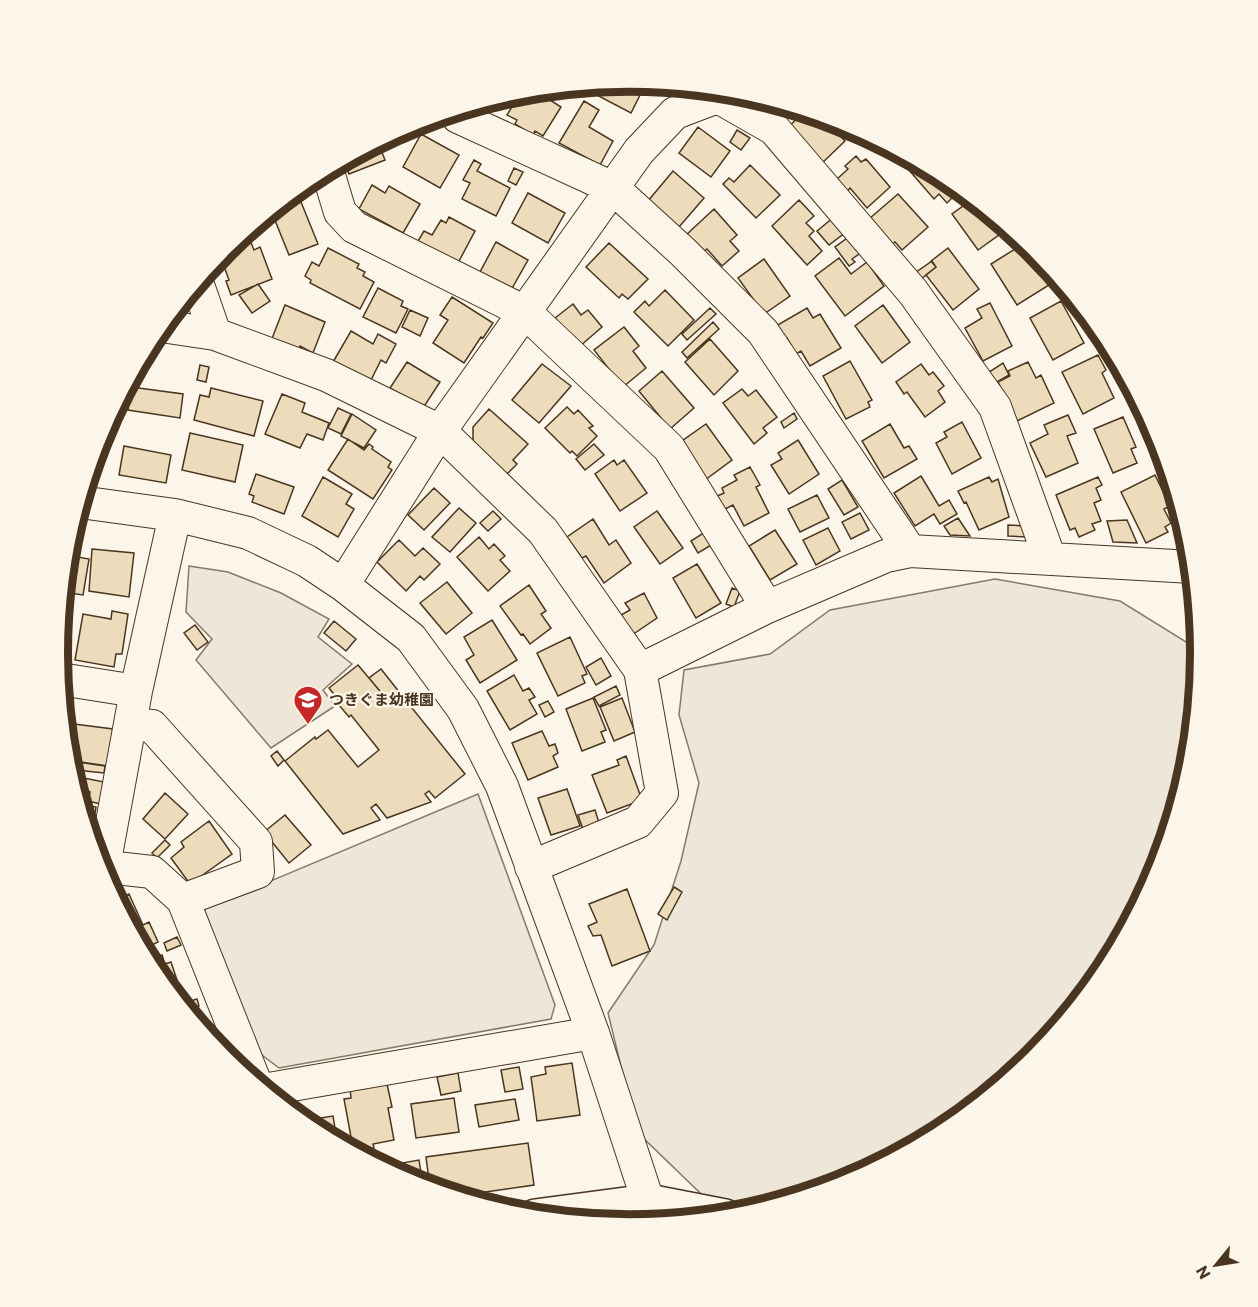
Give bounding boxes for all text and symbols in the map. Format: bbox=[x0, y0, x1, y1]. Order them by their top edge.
school or university icon: つきぐま幼稚園 bbox=[292, 684, 324, 726]
place label: つきぐま幼稚園 bbox=[329, 690, 434, 708]
north arrow bbox=[1186, 1235, 1246, 1295]
text: N bbox=[1191, 1263, 1214, 1283]

